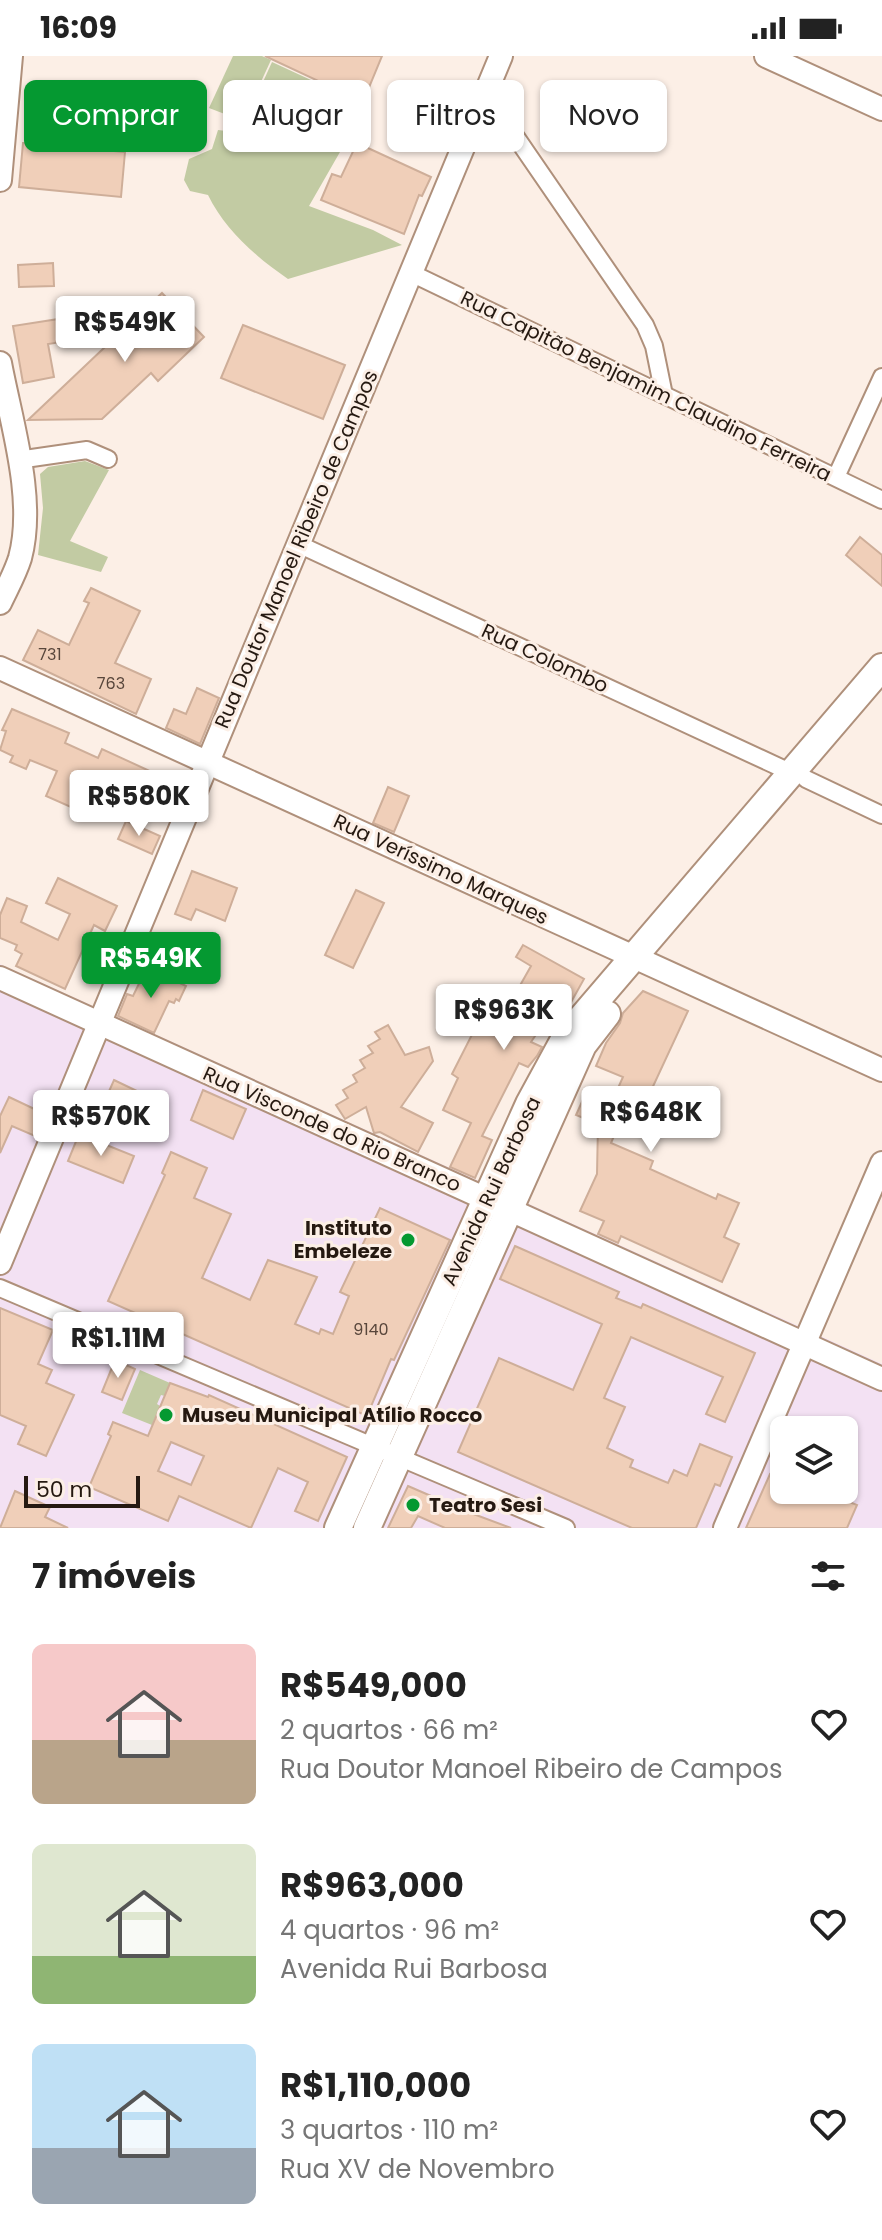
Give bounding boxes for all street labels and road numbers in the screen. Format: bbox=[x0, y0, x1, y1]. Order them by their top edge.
street label: Rua Capitão Benjamim Claudino Ferreira bbox=[456, 284, 836, 488]
street label: Rua Doutor Manoel Ribeiro de Campos bbox=[208, 366, 384, 732]
street label: Rua Colombo bbox=[477, 616, 613, 700]
street label: Rua Veríssimo Marques bbox=[329, 807, 553, 931]
street label: Rua Visconde do Rio Branco bbox=[199, 1059, 465, 1199]
street label: Avenida Rui Barbosa bbox=[435, 1092, 547, 1290]

